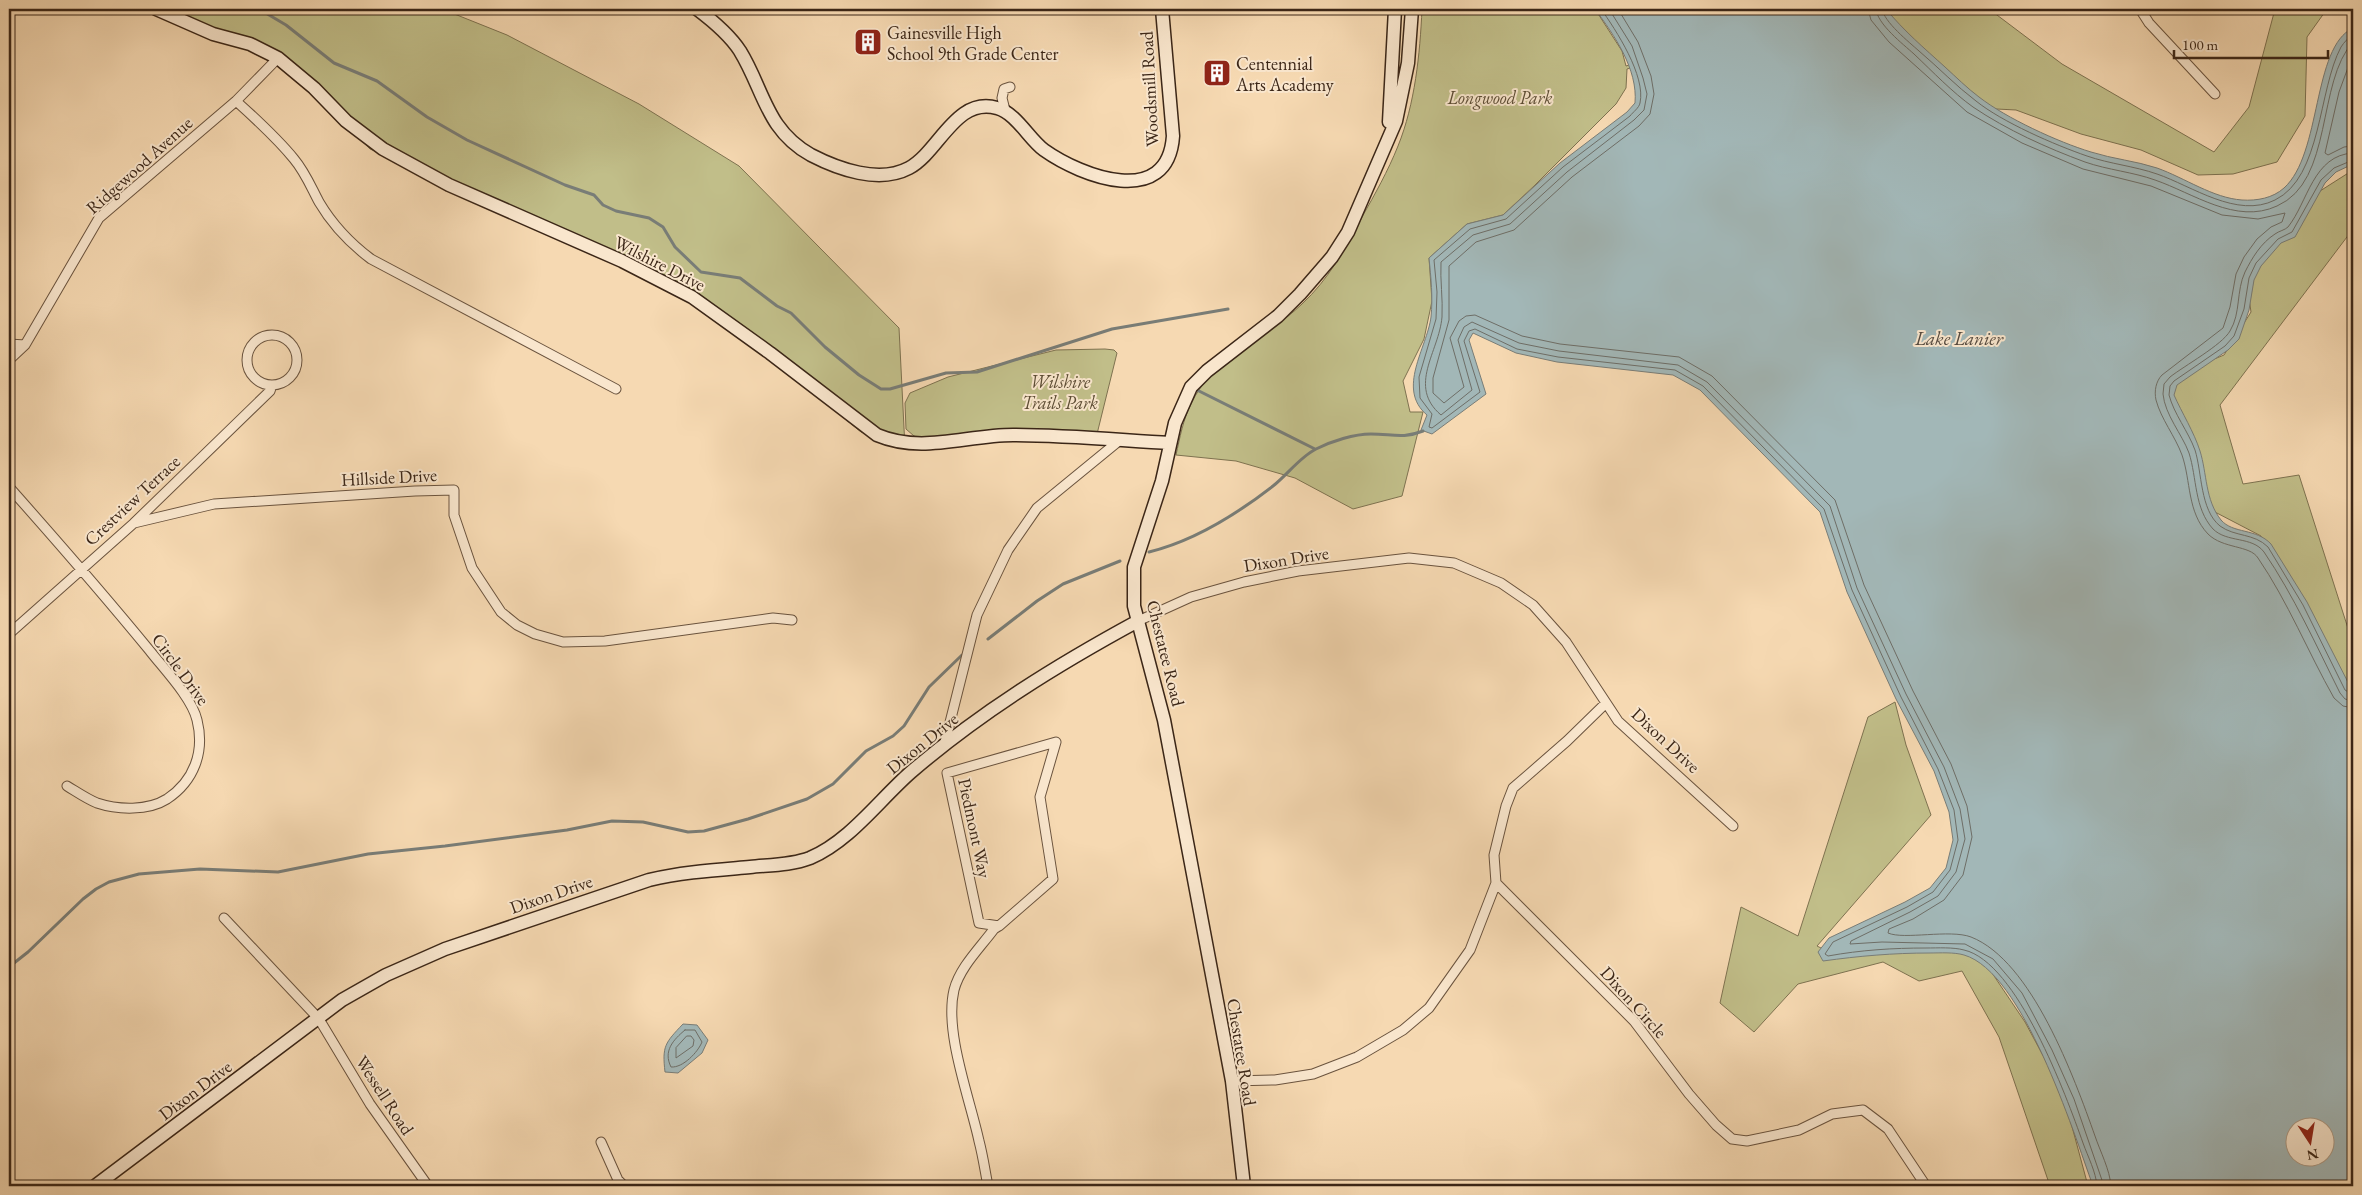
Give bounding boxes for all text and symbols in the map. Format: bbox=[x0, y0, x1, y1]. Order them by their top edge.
place label: Gainesville High School 9th Grade Center bbox=[887, 21, 1059, 65]
building icon: Gainesville High School 9th Grade Center bbox=[853, 27, 883, 57]
scale bar bbox=[2174, 28, 2328, 60]
street label: Woodsmill Road bbox=[1134, 30, 1164, 147]
text: 100 m bbox=[2182, 35, 2219, 54]
place label: Centennial Arts Academy bbox=[1235, 52, 1334, 96]
building icon: Centennial Arts Academy bbox=[1202, 58, 1232, 88]
park label: Longwood Park bbox=[1447, 86, 1552, 110]
street label: Ridgewood Avenue bbox=[81, 111, 197, 219]
street label: Wilshire Drive bbox=[610, 230, 710, 296]
water label: Lake Lanier bbox=[1914, 326, 2004, 351]
park label: Wilshire Trails Park bbox=[1022, 370, 1098, 414]
street label: Crestview Terrace bbox=[79, 450, 185, 550]
street label: Hillside Drive bbox=[340, 463, 438, 491]
street label: Dixon Drive bbox=[1242, 541, 1330, 577]
street label: Chestatee Road bbox=[1142, 598, 1190, 709]
street label: Circle Drive bbox=[147, 628, 215, 710]
street label: Dixon Drive bbox=[1627, 702, 1705, 778]
street label: Dixon Drive bbox=[881, 707, 963, 779]
street label: Piedmont Way bbox=[953, 776, 997, 880]
street label: Dixon Drive bbox=[507, 869, 595, 919]
street label: Dixon Circle bbox=[1596, 961, 1672, 1043]
street label: Chestatee Road bbox=[1222, 997, 1262, 1108]
street label: Wessell Road bbox=[351, 1051, 420, 1140]
street label: Dixon Drive bbox=[154, 1055, 236, 1125]
north arrow bbox=[2284, 1118, 2334, 1168]
text: N bbox=[2305, 1145, 2320, 1165]

